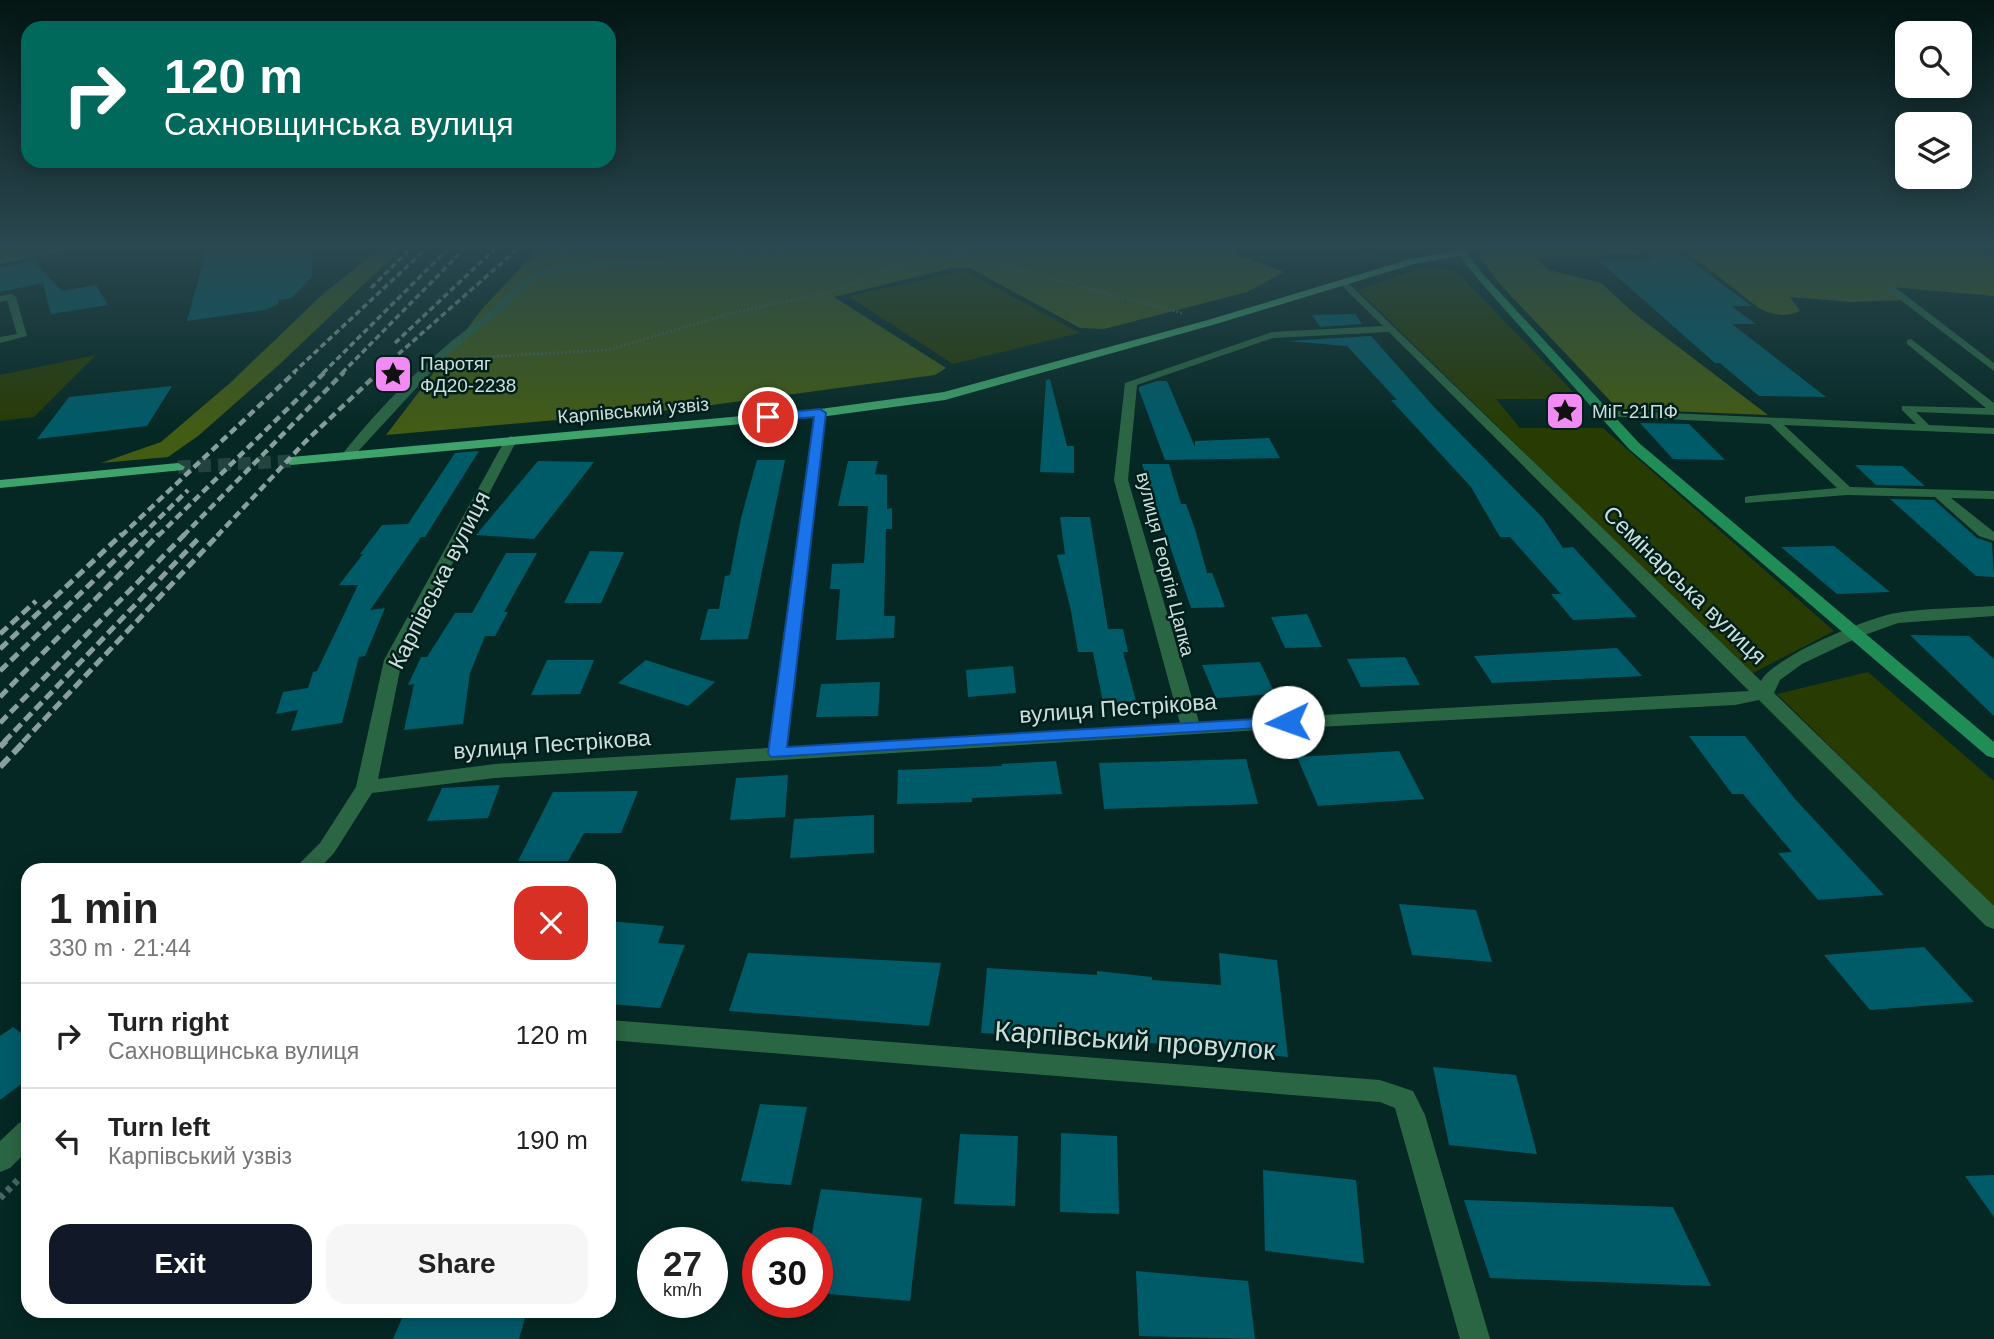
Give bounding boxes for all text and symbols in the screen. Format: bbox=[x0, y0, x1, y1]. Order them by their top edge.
map controls bbox=[1895, 21, 1972, 189]
button: search bbox=[1895, 21, 1972, 98]
icon: right bbox=[49, 49, 140, 140]
text: 120 m bbox=[164, 49, 303, 103]
text: Сахновщинська вулиця bbox=[164, 106, 513, 142]
button: layers bbox=[1895, 112, 1972, 189]
place icon: Паротяг ФД20-2238 bbox=[372, 353, 414, 395]
place label: Паротяг ФД20-2238 bbox=[420, 353, 516, 396]
pin bbox=[738, 387, 798, 447]
place icon: МіГ-21ПФ bbox=[1544, 390, 1586, 432]
street label: Карпівський узвіз bbox=[556, 393, 710, 428]
icon: arrive bbox=[749, 398, 787, 436]
place label: МіГ-21ПФ bbox=[1592, 401, 1678, 422]
street label: вулиця Георгія Цапка bbox=[1132, 470, 1199, 659]
street label: Карпівська вулиця bbox=[383, 487, 495, 673]
street label: Семінарська вулиця bbox=[1598, 500, 1772, 670]
position arrow bbox=[1251, 685, 1325, 759]
street label: вулиця Пестрікова bbox=[1018, 688, 1218, 728]
street label: вулиця Пестрікова bbox=[452, 724, 652, 764]
text: 1 min bbox=[49, 885, 159, 932]
button: close bbox=[514, 886, 588, 960]
text: 330 m · 21:44 bbox=[49, 935, 191, 961]
text: Turn right bbox=[108, 1007, 229, 1037]
street label: Карпівський провулок bbox=[993, 1015, 1277, 1066]
icon: right bbox=[49, 1017, 87, 1055]
text: 120 m bbox=[516, 1020, 588, 1050]
text: Сахновщинська вулиця bbox=[108, 1038, 359, 1064]
text: Turn left bbox=[108, 1112, 210, 1142]
icon: left bbox=[49, 1122, 87, 1160]
text: 190 m bbox=[516, 1125, 588, 1155]
text: Карпівський узвіз bbox=[108, 1143, 292, 1169]
button: Exit bbox=[49, 1224, 312, 1304]
button: Share bbox=[326, 1224, 588, 1304]
speed limit sign: 30 bbox=[742, 1227, 833, 1318]
text: 27 bbox=[663, 1244, 702, 1283]
text: km/h bbox=[663, 1280, 702, 1300]

